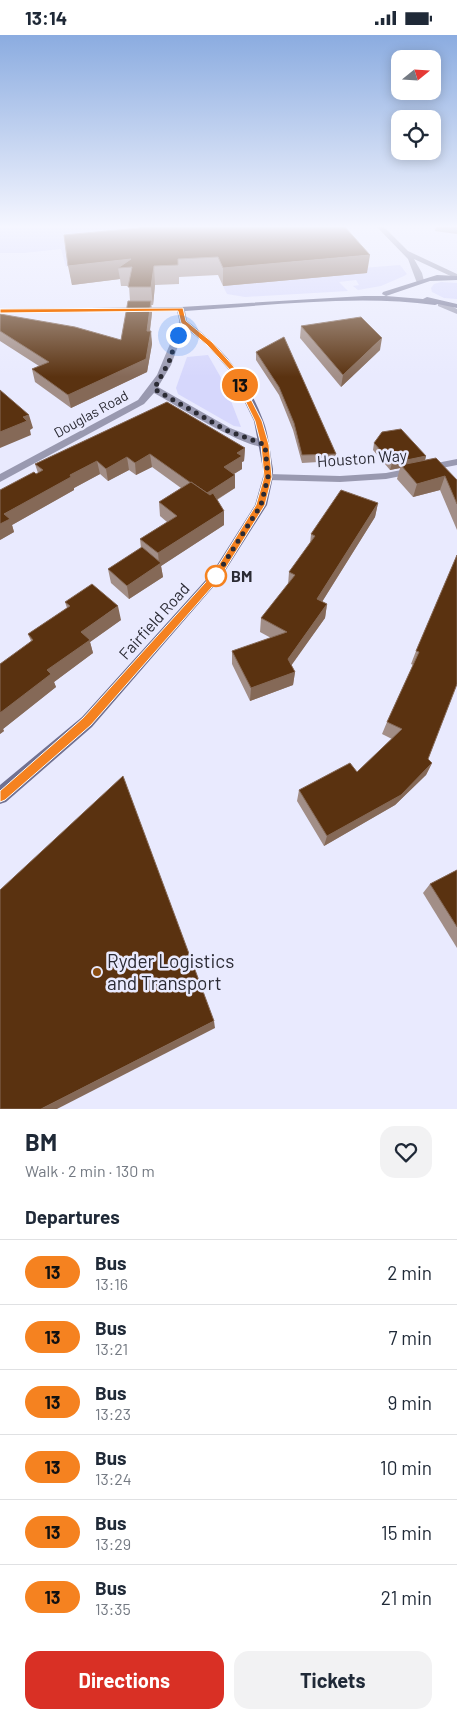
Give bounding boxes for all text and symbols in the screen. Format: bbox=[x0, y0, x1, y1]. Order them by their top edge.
text: 13:14 bbox=[25, 6, 67, 29]
north arrow bbox=[391, 50, 441, 100]
map controls bbox=[391, 50, 441, 160]
button: locate bbox=[391, 110, 441, 160]
your location bbox=[166, 323, 191, 348]
line badge: 13 bbox=[218, 369, 262, 401]
text: 13 bbox=[232, 374, 248, 396]
street label: Douglas Road bbox=[51, 386, 131, 441]
street label: Houston Way bbox=[316, 445, 408, 470]
marker: BM bbox=[205, 565, 227, 587]
place label: BM bbox=[231, 566, 252, 585]
street label: Fairfield Road bbox=[114, 579, 193, 663]
place label: Ryder Logistics and Transport bbox=[107, 949, 234, 994]
marker: Ryder Logistics and Transport bbox=[91, 966, 103, 978]
button: heart bbox=[380, 1126, 432, 1178]
text: BM bbox=[25, 1127, 57, 1156]
text: Walk · 2 min · 130 m bbox=[25, 1161, 155, 1180]
text: Departures bbox=[25, 1205, 120, 1228]
text: Bus bbox=[95, 1251, 127, 1274]
text: 13 bbox=[44, 1261, 61, 1283]
text: 2 min bbox=[387, 1261, 432, 1284]
text: 13:16 bbox=[95, 1274, 128, 1293]
text: Bus bbox=[95, 1316, 127, 1339]
text: 13 bbox=[44, 1326, 61, 1348]
text: 7 min bbox=[388, 1326, 432, 1349]
text: 13:21 bbox=[95, 1339, 128, 1358]
text: Bus bbox=[95, 1381, 127, 1404]
text: 13 bbox=[44, 1391, 61, 1413]
text: 9 min bbox=[388, 1391, 432, 1414]
text: 13:23 bbox=[95, 1404, 131, 1423]
text: Bus bbox=[95, 1446, 127, 1469]
text: 13 bbox=[44, 1456, 61, 1478]
text: 10 min bbox=[380, 1456, 432, 1479]
text: 13:24 bbox=[95, 1469, 132, 1488]
text: Bus bbox=[95, 1511, 127, 1534]
text: 13 bbox=[44, 1521, 61, 1543]
text: 15 min bbox=[381, 1521, 432, 1544]
text: 13:29 bbox=[95, 1534, 131, 1553]
text: Bus bbox=[95, 1576, 127, 1599]
text: 13 bbox=[44, 1586, 61, 1608]
text: 21 min bbox=[381, 1586, 432, 1609]
text: 13:35 bbox=[95, 1599, 131, 1618]
button: Directions bbox=[25, 1651, 224, 1709]
button: Tickets bbox=[234, 1651, 432, 1709]

